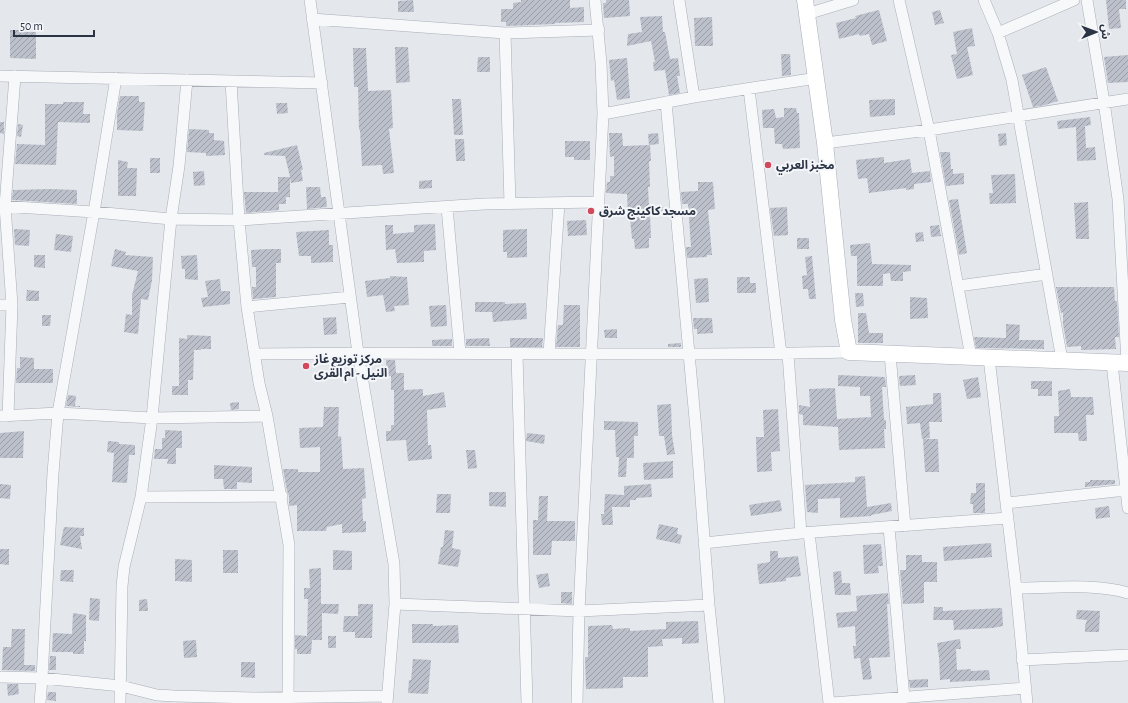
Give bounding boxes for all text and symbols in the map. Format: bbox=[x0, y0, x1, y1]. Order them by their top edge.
scale bar bbox=[14, 12, 94, 38]
north arrow bbox=[1076, 12, 1116, 52]
text: 50 m bbox=[20, 20, 43, 32]
text: ش bbox=[1099, 24, 1111, 39]
place label: مخبز العربي bbox=[776, 159, 835, 175]
marker: مخبز العربي bbox=[763, 160, 773, 170]
place label: مسجد كاكينج شرق bbox=[599, 205, 696, 220]
marker: مسجد كاكينج شرق bbox=[586, 206, 596, 216]
place label: مركز توزيع غاز النيل - ام القرى bbox=[313, 353, 387, 382]
marker: مركز توزيع غاز النيل - ام القرى bbox=[301, 361, 311, 371]

